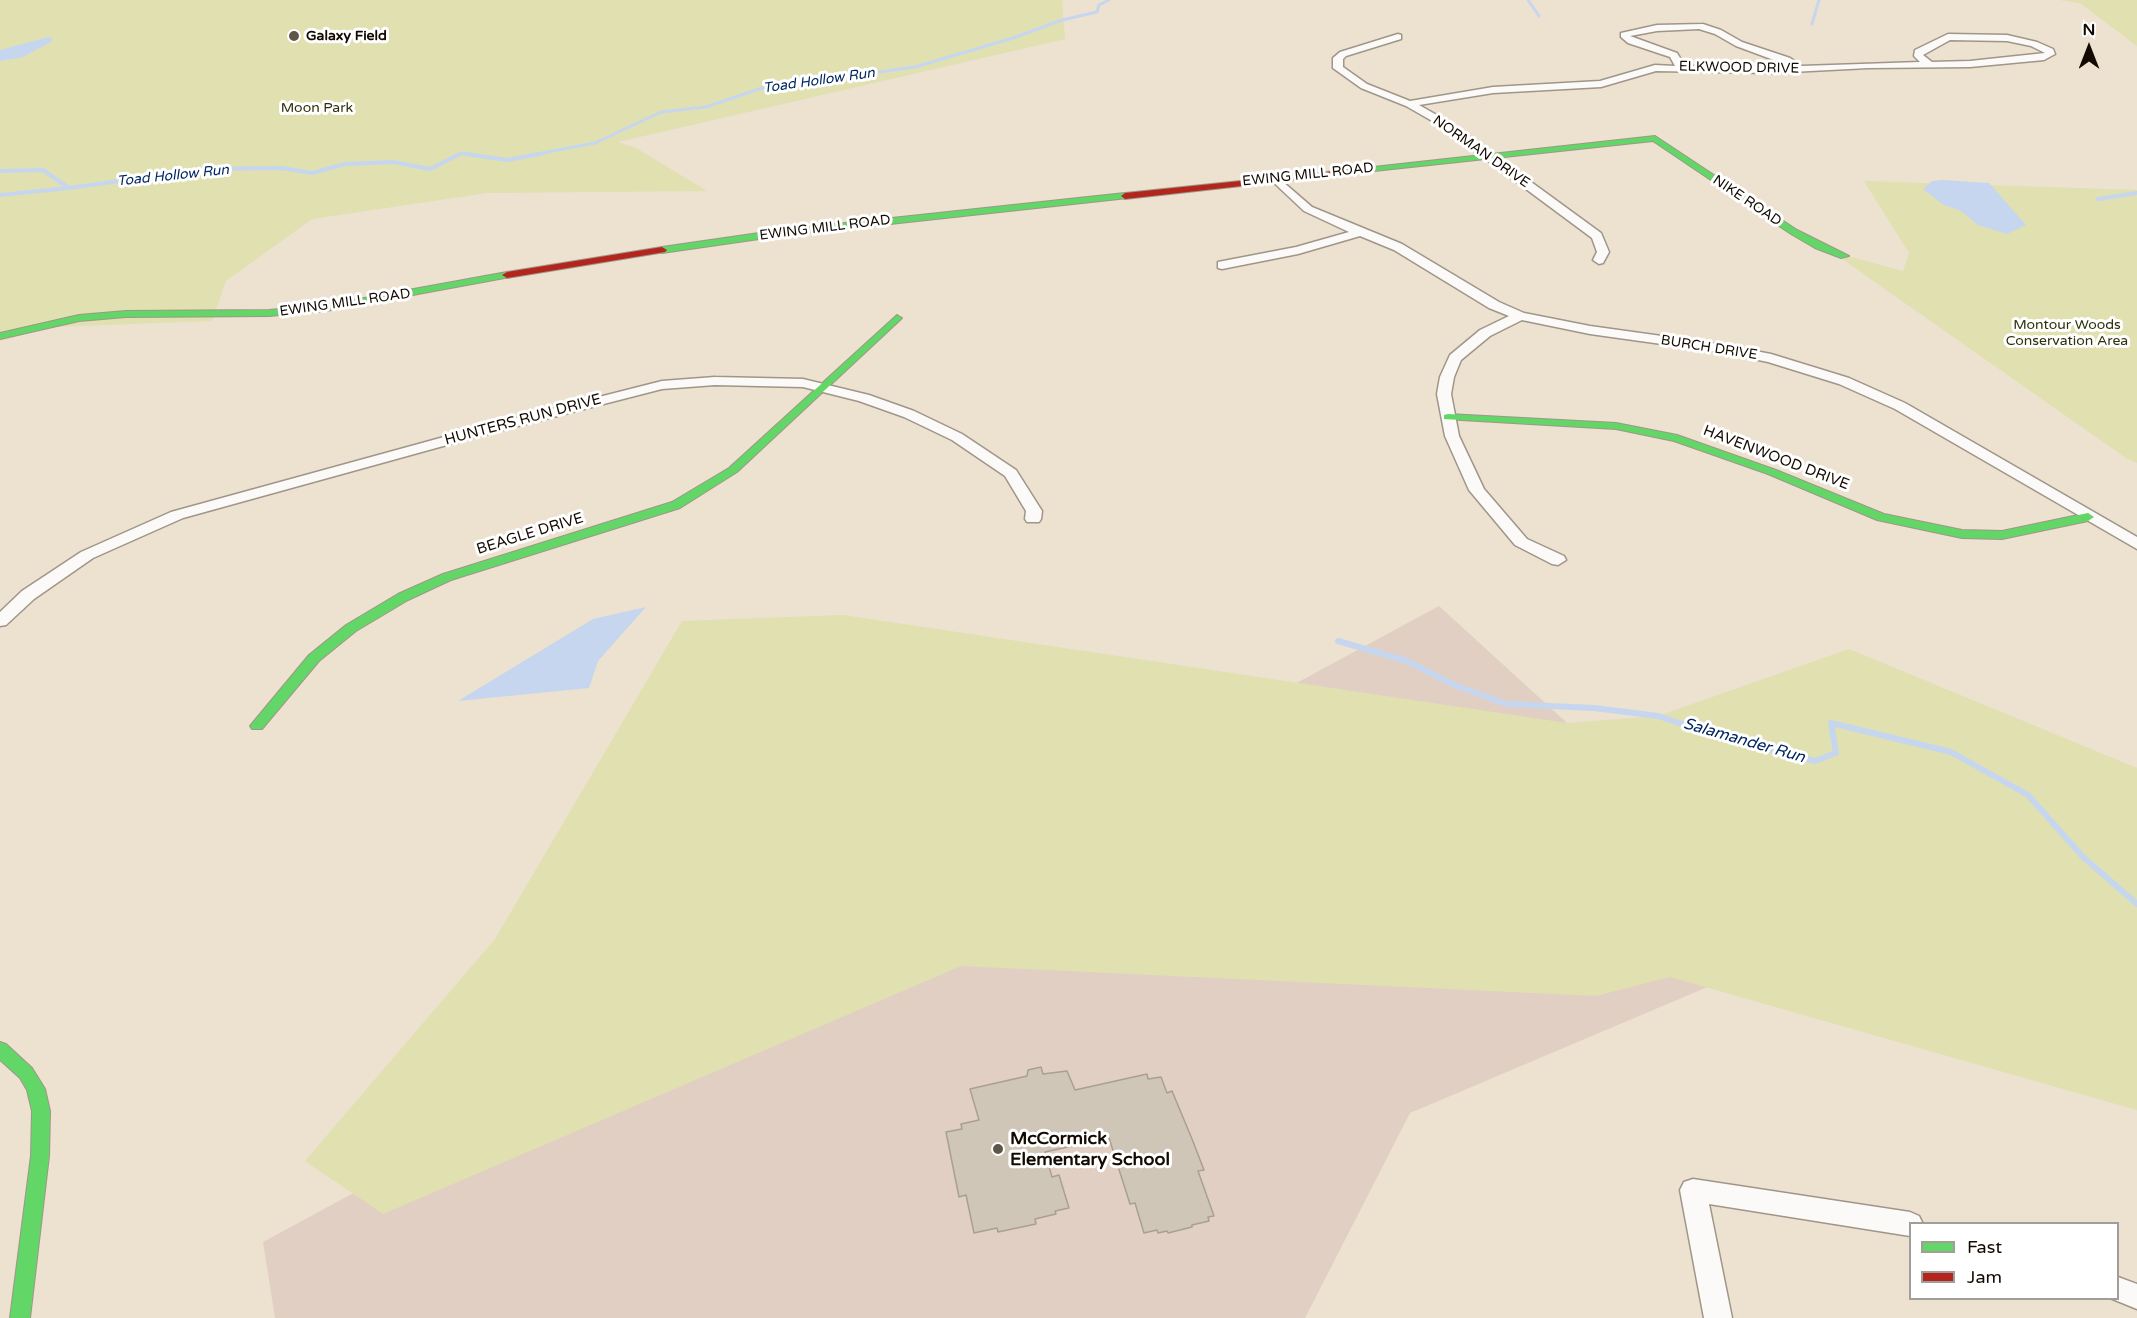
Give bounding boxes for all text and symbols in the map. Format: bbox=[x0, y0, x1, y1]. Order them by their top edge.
north arrow bbox=[2059, 18, 2119, 78]
text: N bbox=[2083, 20, 2095, 40]
place label: Galaxy Field bbox=[306, 28, 387, 44]
marker: Galaxy Field bbox=[287, 29, 301, 43]
street label: ELKWOOD DRIVE bbox=[1679, 59, 1799, 77]
water label: Toad Hollow Run bbox=[762, 65, 876, 97]
park label: Moon Park bbox=[281, 100, 353, 116]
street label: NORMAN DRIVE bbox=[1429, 112, 1533, 192]
street label: EWING MILL ROAD bbox=[1242, 160, 1374, 190]
water label: Toad Hollow Run bbox=[116, 162, 230, 190]
street label: NIKE ROAD bbox=[1709, 172, 1785, 230]
street label: EWING MILL ROAD bbox=[759, 212, 891, 244]
street label: EWING MILL ROAD bbox=[279, 286, 411, 320]
park label: Montour Woods Conservation Area bbox=[2006, 317, 2128, 350]
street label: BURCH DRIVE bbox=[1660, 332, 1758, 364]
street label: HUNTERS RUN DRIVE bbox=[443, 390, 603, 450]
street label: HAVENWOOD DRIVE bbox=[1701, 422, 1851, 494]
street label: BEAGLE DRIVE bbox=[474, 509, 586, 559]
water label: Salamander Run bbox=[1681, 714, 1807, 768]
place label: McCormick Elementary School bbox=[1010, 1128, 1170, 1170]
marker: McCormick Elementary School bbox=[991, 1142, 1005, 1156]
legend bbox=[1909, 1222, 2119, 1300]
text: Fast bbox=[1967, 1236, 2002, 1258]
text: Jam bbox=[1967, 1266, 2002, 1288]

